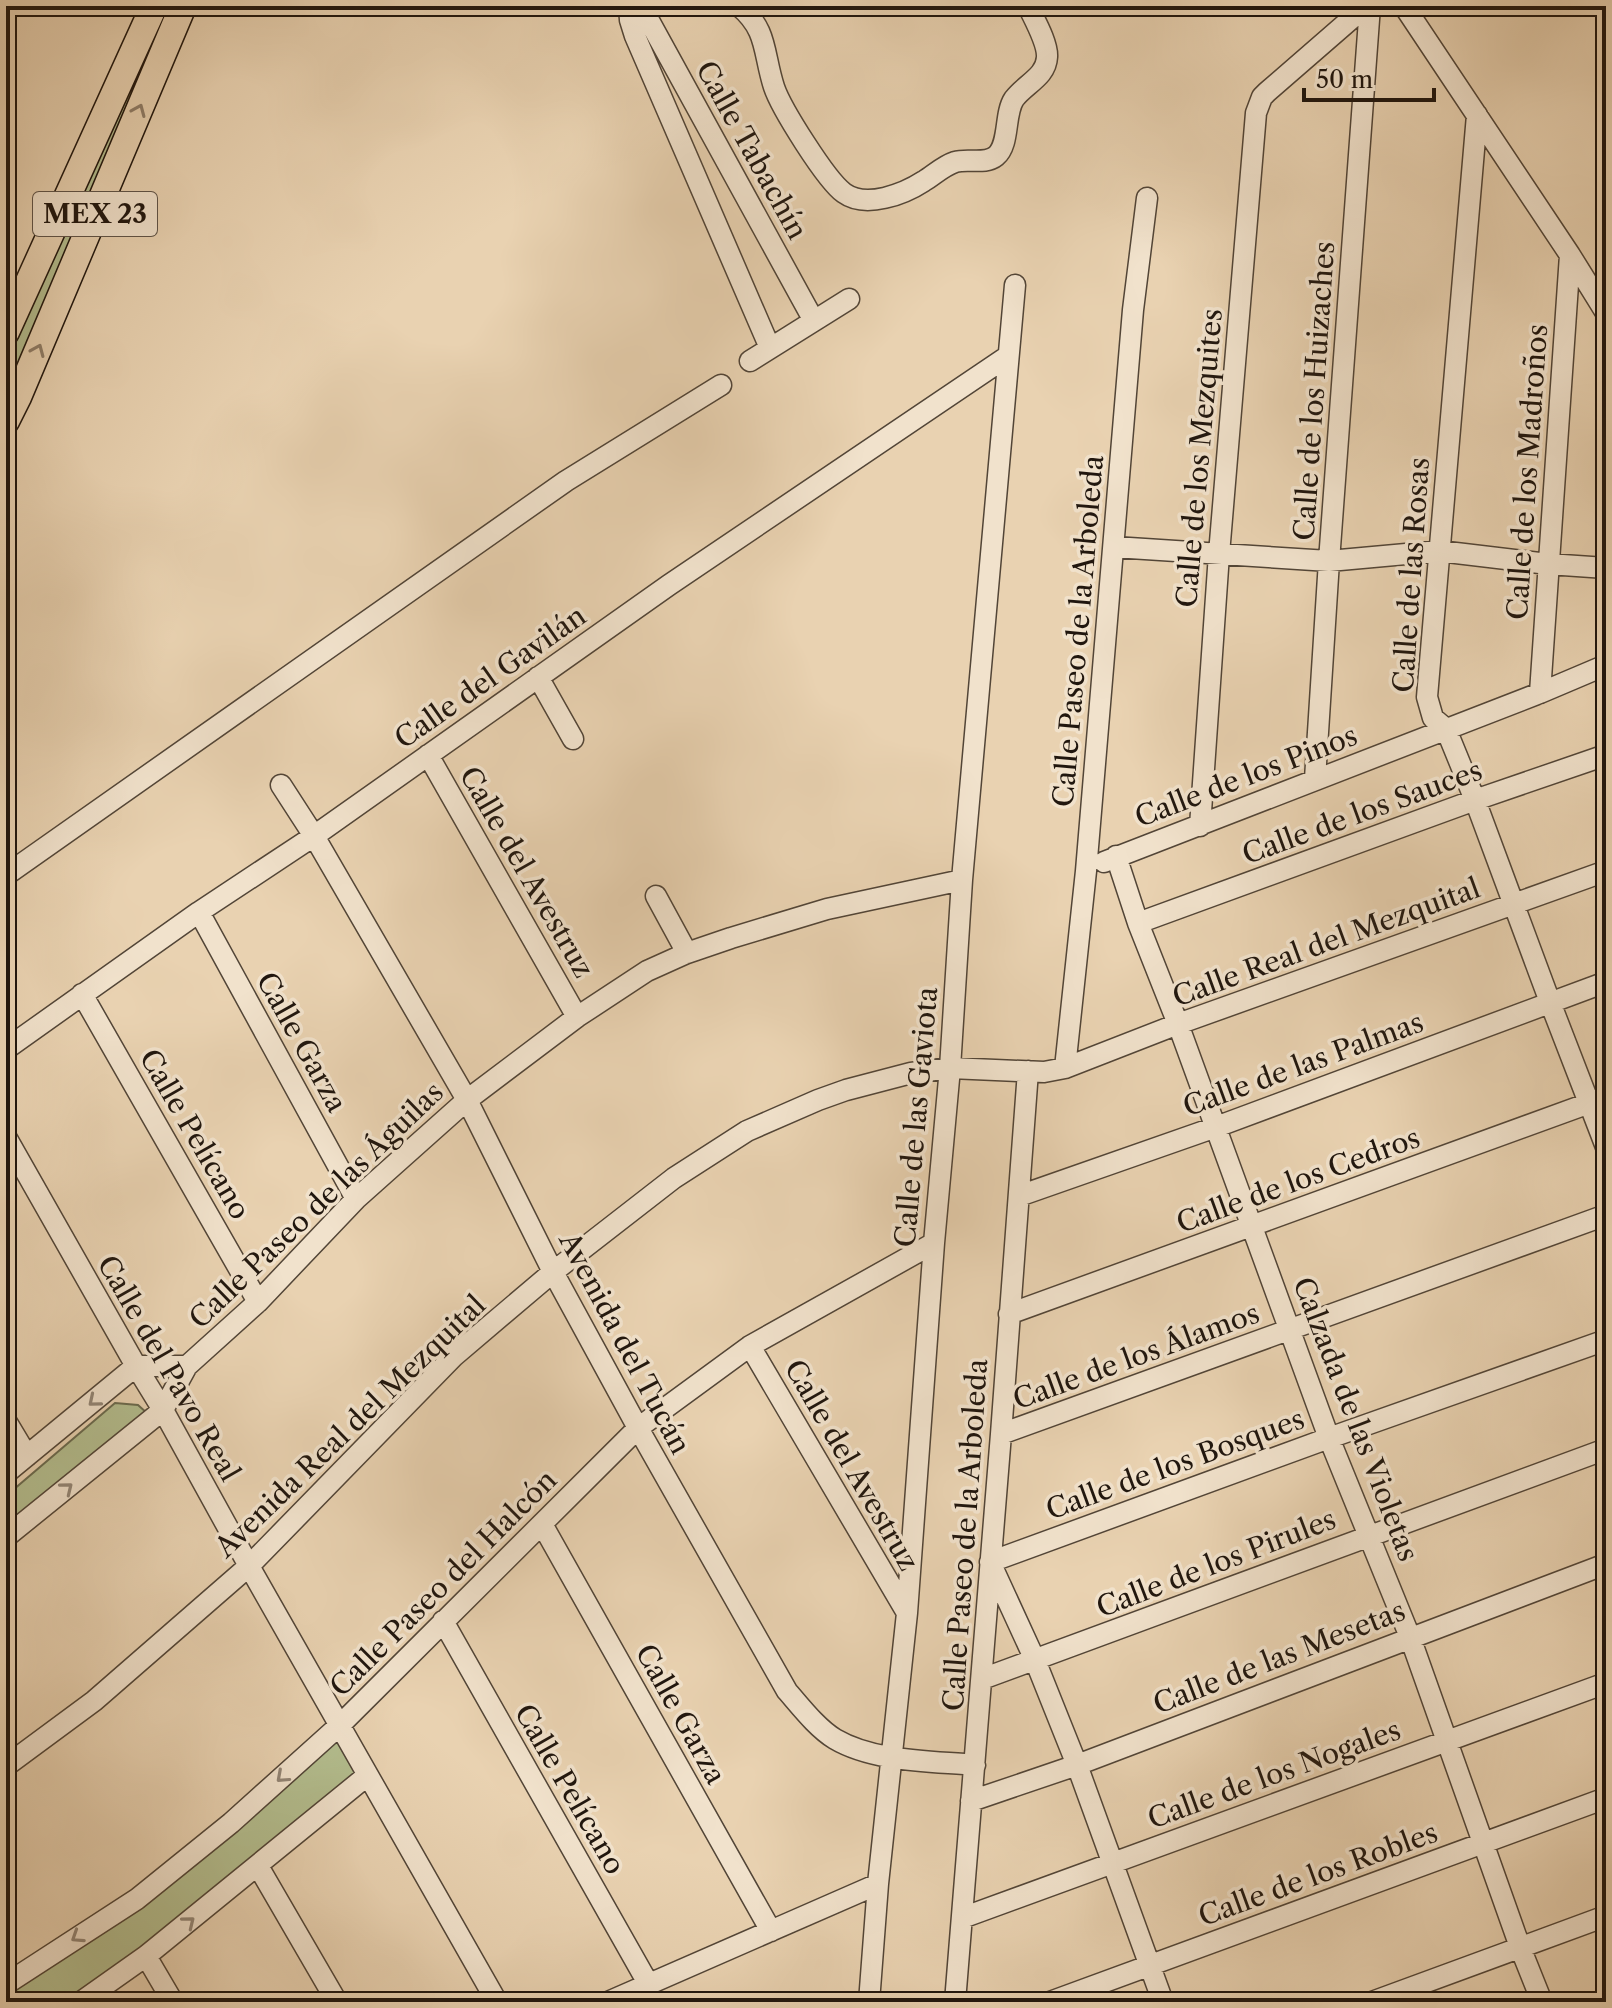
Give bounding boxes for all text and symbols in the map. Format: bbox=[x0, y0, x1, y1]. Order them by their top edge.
scale bar bbox=[1304, 52, 1434, 102]
street label: Calle Tabachín bbox=[689, 55, 815, 245]
text: 50 m bbox=[1316, 65, 1373, 94]
one-way arrow bbox=[129, 104, 145, 118]
road number: MEX 23 bbox=[33, 192, 157, 236]
street label: Calle de los Huizaches bbox=[1287, 240, 1341, 542]
street label: Calle de los Mezquites bbox=[1169, 307, 1229, 609]
street label: Calle de los Madroños bbox=[1500, 323, 1554, 621]
one-way arrow bbox=[28, 343, 45, 357]
street label: Calle Paseo de la Arboleda bbox=[1046, 453, 1110, 808]
street label: Calle de las Rosas bbox=[1386, 456, 1436, 694]
street label: Calle del Gavilán bbox=[388, 598, 592, 756]
street label: Calle de los Pinos bbox=[1130, 718, 1362, 834]
street label: Calle de los Sauces bbox=[1237, 753, 1487, 871]
street label: Calle del Avestruz bbox=[453, 760, 601, 984]
street label: Calle Real del Mezquital bbox=[1168, 871, 1484, 1013]
street label: Calle Garza bbox=[250, 966, 354, 1118]
street label: Calle de las Gaviota bbox=[888, 985, 944, 1249]
street label: Calle de las Palmas bbox=[1178, 1005, 1428, 1123]
street label: Calle Pelícano bbox=[133, 1043, 257, 1225]
street label: Calle Paseo de las Águilas bbox=[182, 1075, 450, 1335]
street label: Calle de los Cedros bbox=[1172, 1120, 1424, 1240]
street label: Avenida del Tucán bbox=[552, 1225, 698, 1460]
street label: Calle del Pavo Real bbox=[91, 1249, 247, 1487]
street label: Calzada de las Violetas bbox=[1286, 1272, 1426, 1566]
street label: Avenida Real del Mezquital bbox=[207, 1288, 492, 1565]
street label: Calle de los Álamos bbox=[1008, 1296, 1264, 1416]
street label: Calle del Avestruz bbox=[778, 1353, 926, 1577]
street label: Calle Paseo de la Arboleda bbox=[936, 1357, 994, 1712]
one-way arrow bbox=[88, 1391, 103, 1406]
street label: Calle de los Bosques bbox=[1041, 1401, 1309, 1527]
street label: Calle Paseo del Halcón bbox=[323, 1463, 563, 1703]
one-way arrow bbox=[57, 1483, 72, 1498]
street label: Calle de los Pirules bbox=[1091, 1502, 1341, 1624]
street label: Calle de las Mesetas bbox=[1148, 1593, 1410, 1721]
street label: Calle Garza bbox=[629, 1638, 733, 1790]
street label: Calle Pelícano bbox=[508, 1698, 632, 1880]
street label: Calle de los Nogales bbox=[1143, 1712, 1405, 1836]
one-way arrow bbox=[276, 1768, 291, 1782]
street label: Calle de los Robles bbox=[1194, 1815, 1442, 1933]
one-way arrow bbox=[180, 1917, 194, 1932]
one-way arrow bbox=[72, 1928, 86, 1943]

